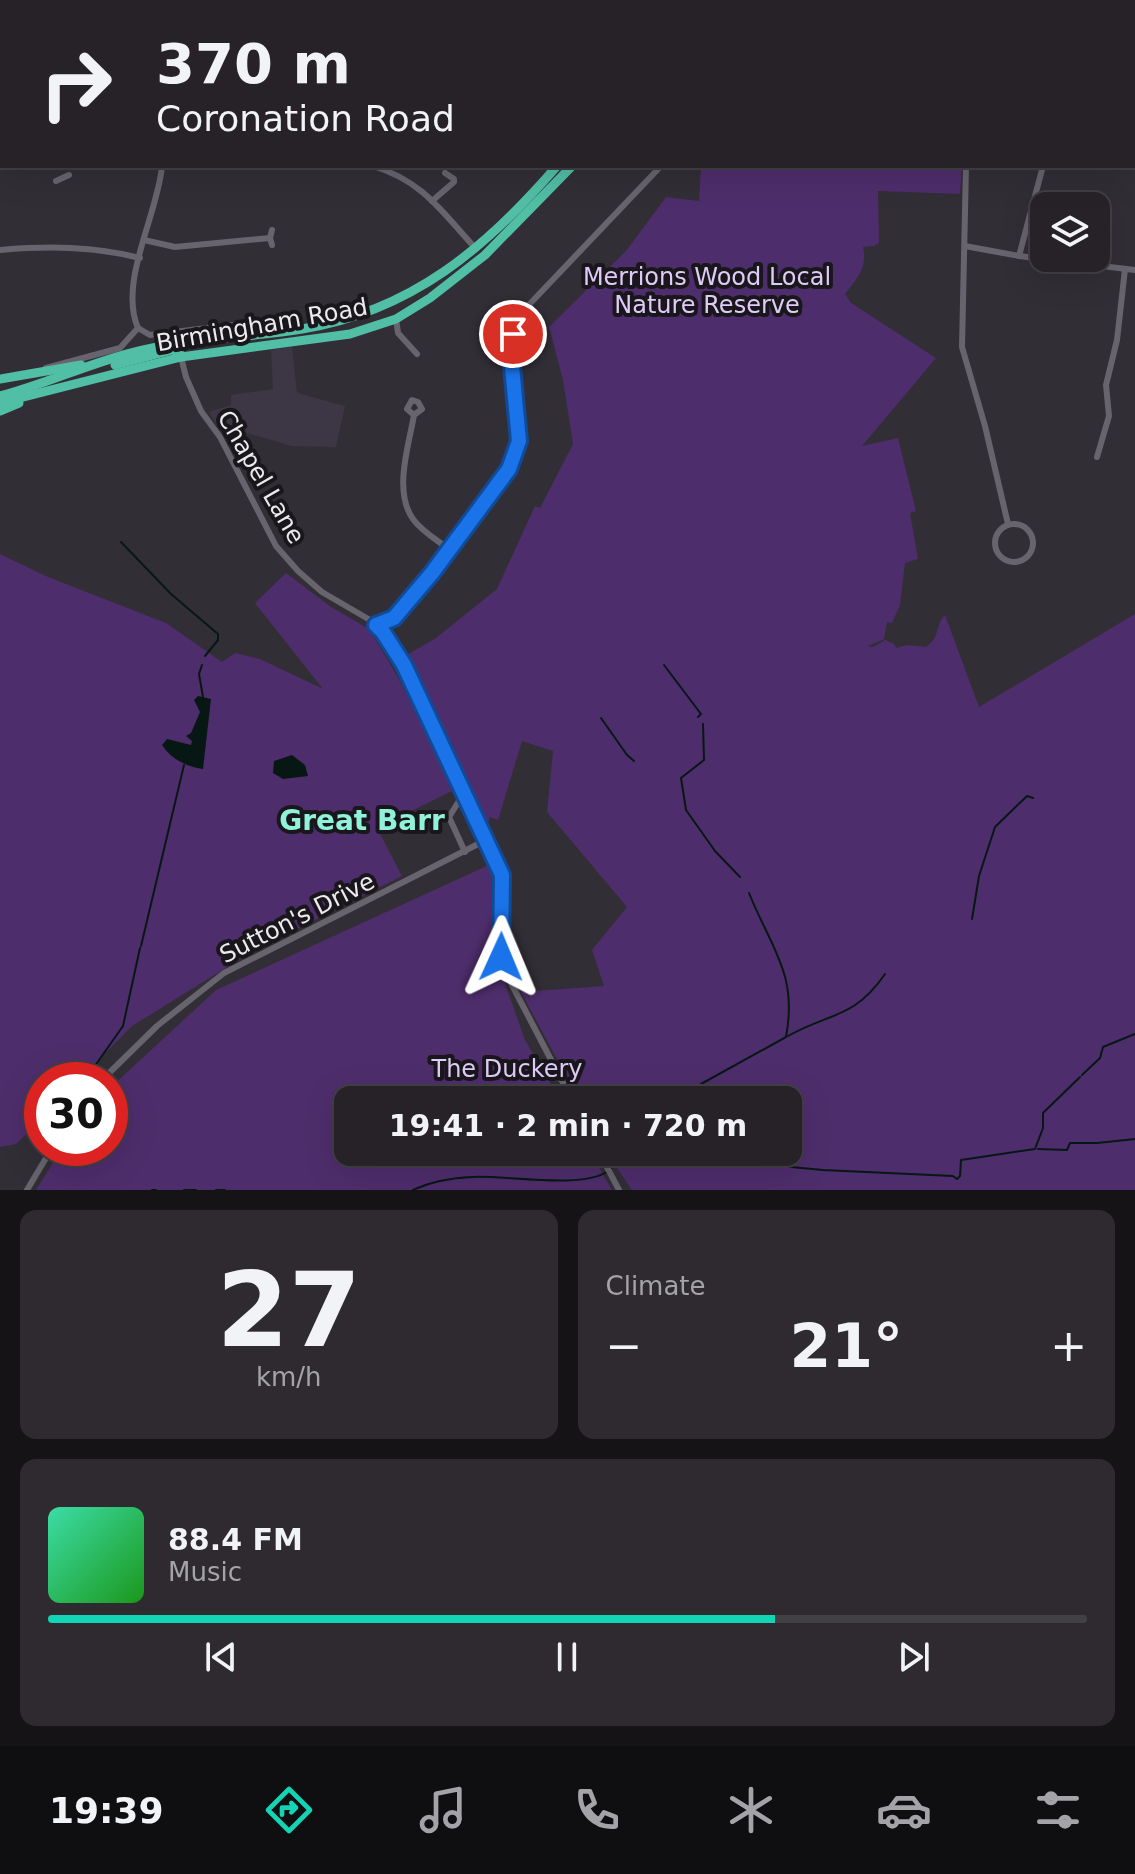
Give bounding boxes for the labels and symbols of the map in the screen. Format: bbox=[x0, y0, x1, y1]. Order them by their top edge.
park label: Merrions Wood Local Nature Reserve bbox=[583, 263, 831, 319]
street label: Birmingham Road bbox=[154, 293, 370, 357]
pin bbox=[479, 300, 547, 368]
street label: Chapel Lane bbox=[212, 405, 310, 549]
district label: Great Barr bbox=[279, 804, 445, 837]
street label: Sutton's Drive bbox=[215, 867, 379, 969]
position arrow bbox=[459, 915, 543, 999]
park label: The Duckery bbox=[430, 1055, 583, 1083]
speed limit sign: 30 bbox=[24, 1062, 128, 1166]

